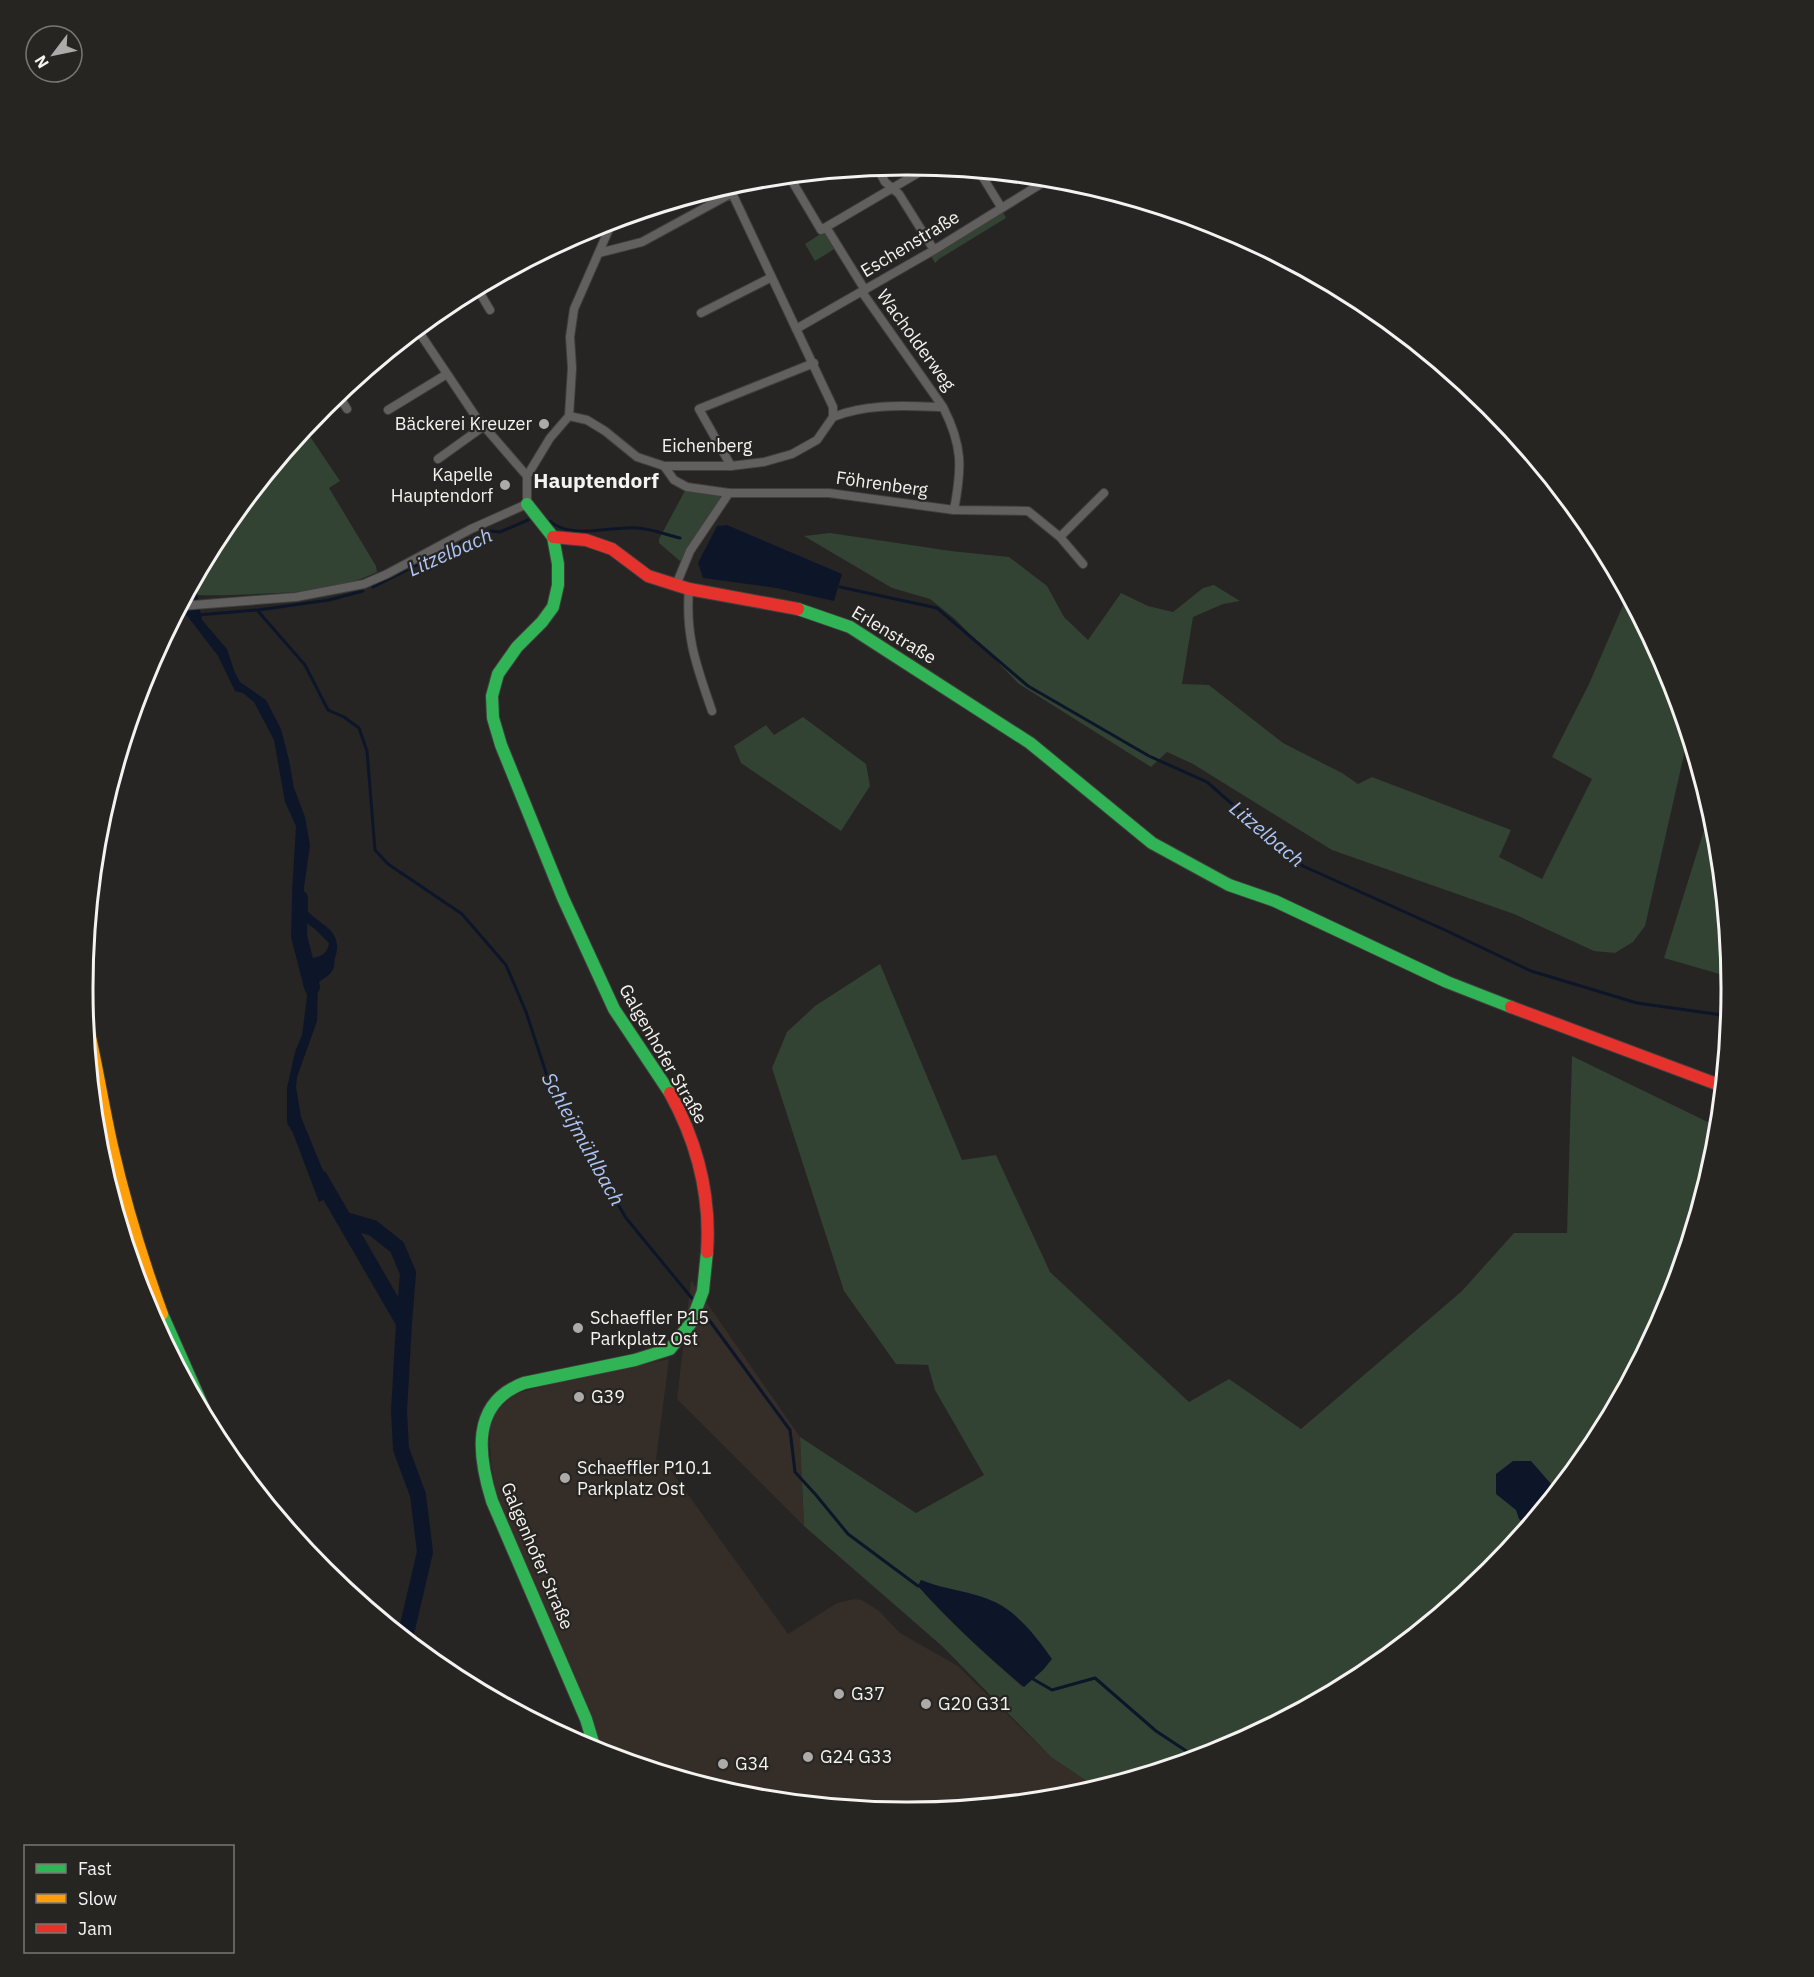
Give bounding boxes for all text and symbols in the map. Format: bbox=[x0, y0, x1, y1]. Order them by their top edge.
north arrow bbox=[24, 24, 84, 84]
text: N bbox=[30, 52, 53, 72]
street label: Eschenstraße bbox=[856, 205, 963, 282]
street label: Wacholderweg bbox=[872, 284, 961, 395]
place label: Bäckerei Kreuzer bbox=[395, 412, 532, 435]
marker: Bäckerei Kreuzer bbox=[537, 417, 551, 431]
street label: Eichenberg bbox=[662, 434, 753, 457]
place label: Kapelle Hauptendorf bbox=[391, 463, 493, 507]
district label: Hauptendorf bbox=[533, 466, 659, 494]
street label: Föhrenberg bbox=[835, 466, 930, 501]
marker: Kapelle Hauptendorf bbox=[498, 478, 512, 492]
water label: Litzelbach bbox=[403, 521, 496, 582]
street label: Erlenstraße bbox=[848, 600, 941, 669]
water label: Litzelbach bbox=[1224, 794, 1310, 873]
street label: Galgenhofer Straße bbox=[614, 980, 713, 1128]
water label: Schleifmühlbach bbox=[536, 1067, 631, 1210]
place label: Schaeffler P15 Parkplatz Ost bbox=[590, 1306, 709, 1350]
marker: Schaeffler P15 Parkplatz Ost bbox=[571, 1321, 585, 1335]
place label: G39 bbox=[591, 1385, 625, 1408]
marker: G39 bbox=[572, 1390, 586, 1404]
place label: Schaeffler P10.1 Parkplatz Ost bbox=[577, 1456, 712, 1500]
marker: Schaeffler P10.1 Parkplatz Ost bbox=[558, 1471, 572, 1485]
street label: Galgenhofer Straße bbox=[496, 1479, 579, 1633]
place label: G37 bbox=[851, 1682, 885, 1705]
marker: G37 bbox=[832, 1687, 846, 1701]
place label: G20 G31 bbox=[938, 1692, 1010, 1715]
marker: G20 G31 bbox=[919, 1697, 933, 1711]
place label: G24 G33 bbox=[820, 1745, 892, 1768]
marker: G24 G33 bbox=[801, 1750, 815, 1764]
place label: G34 bbox=[735, 1752, 769, 1775]
marker: G34 bbox=[716, 1757, 730, 1771]
legend bbox=[24, 1845, 234, 1953]
text: Fast bbox=[78, 1857, 112, 1880]
text: Slow bbox=[78, 1887, 117, 1910]
text: Jam bbox=[78, 1917, 113, 1940]

